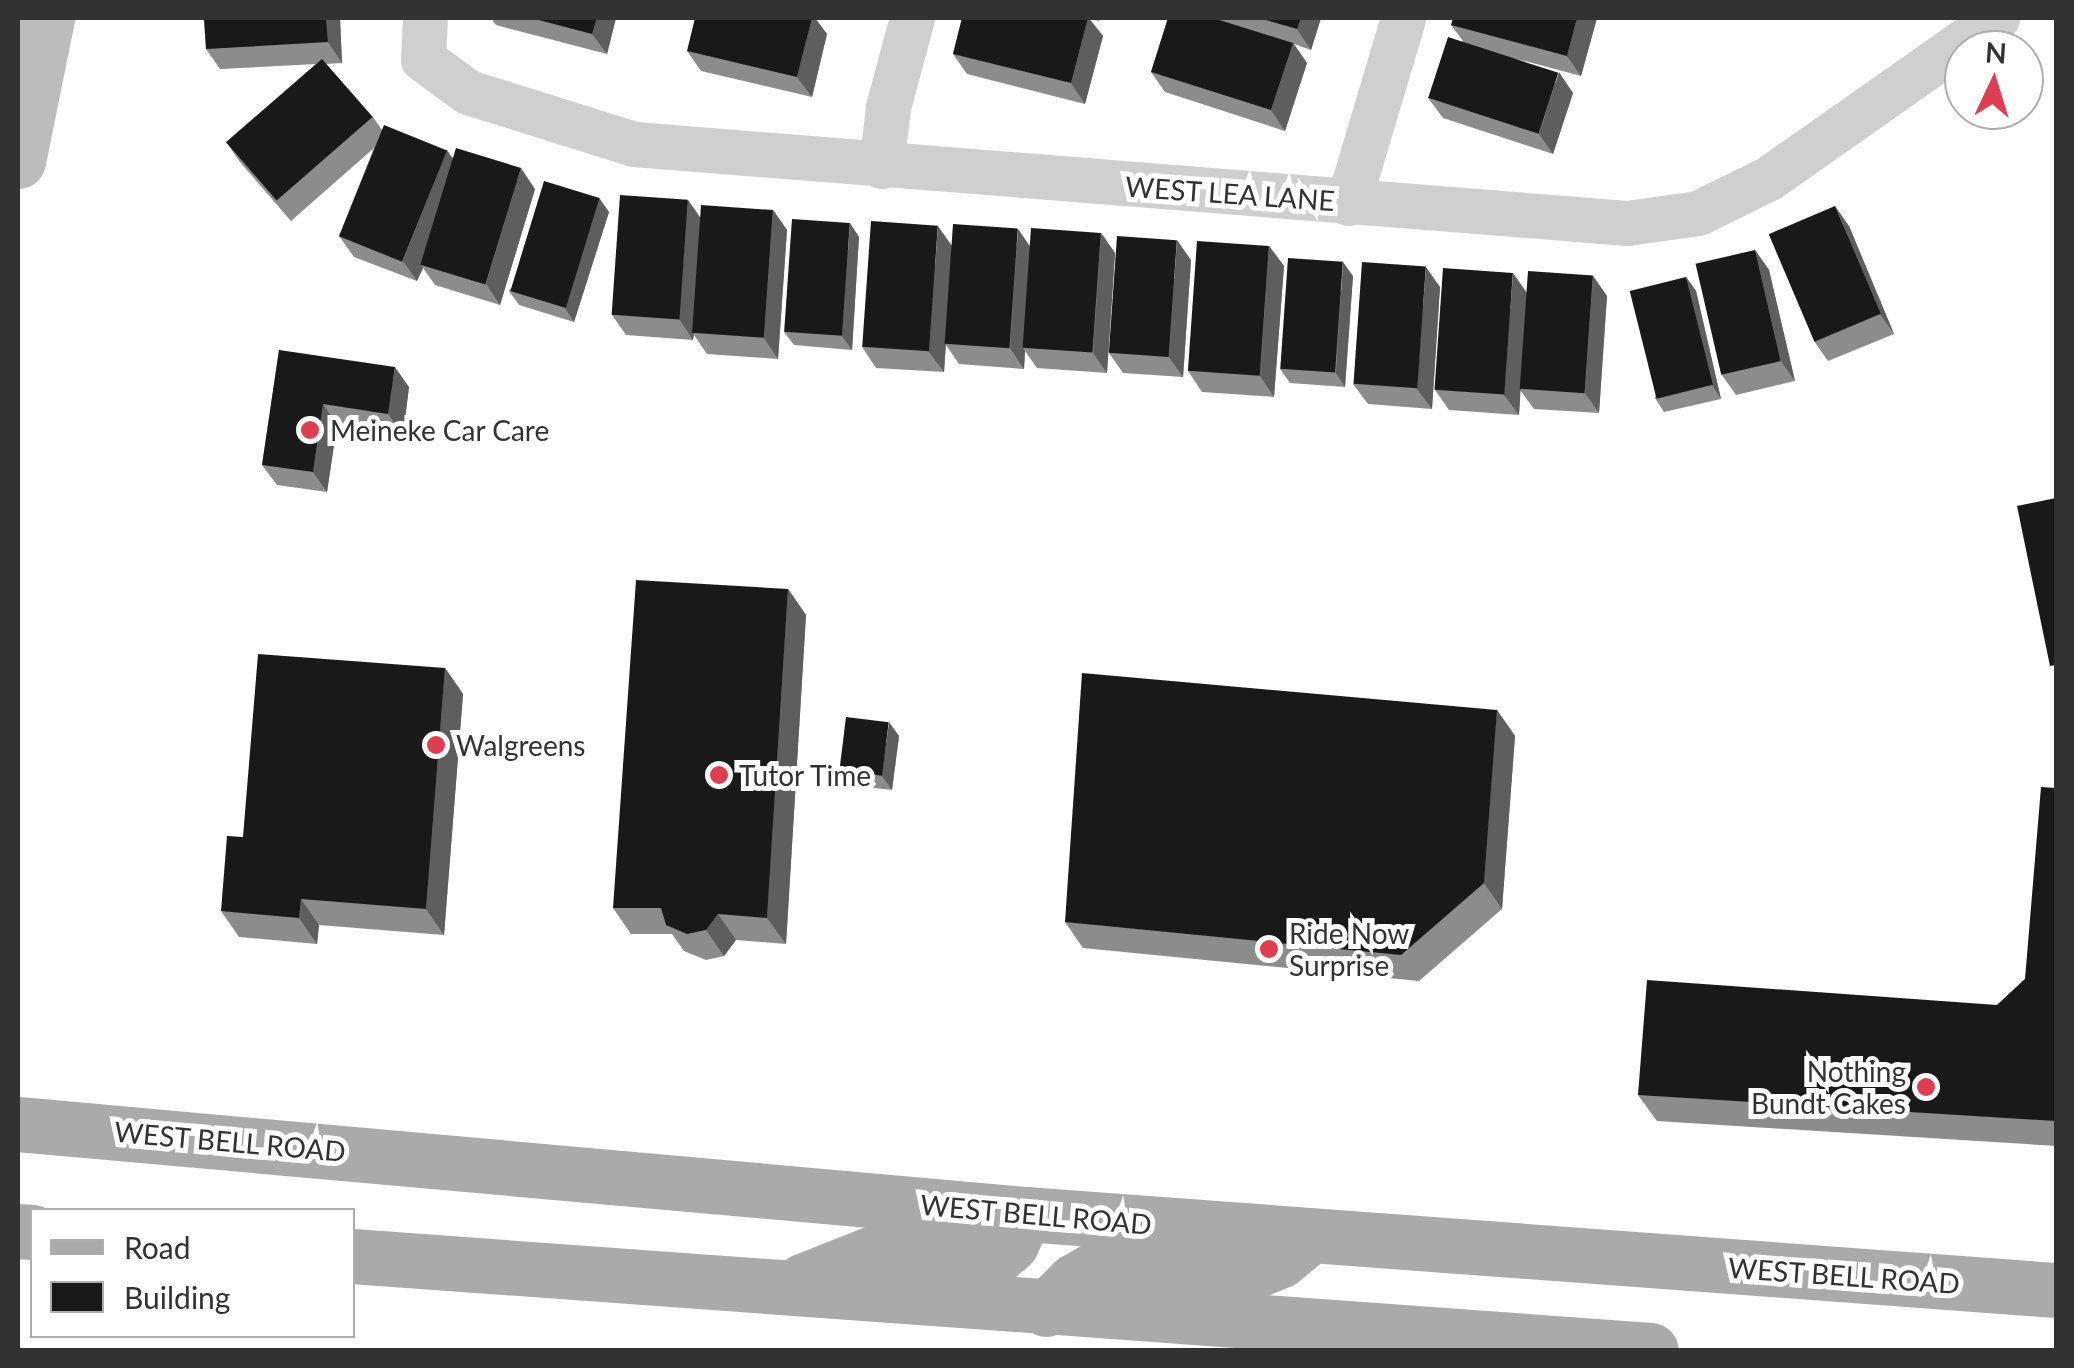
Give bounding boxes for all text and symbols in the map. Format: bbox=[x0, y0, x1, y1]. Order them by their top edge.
north arrow bbox=[1944, 30, 2044, 130]
text: N bbox=[1984, 34, 2008, 70]
street label: WEST LEA LANE bbox=[1123, 169, 1337, 217]
place label: Meineke Car Care bbox=[330, 413, 550, 447]
marker: Meineke Car Care bbox=[299, 419, 321, 441]
place label: Walgreens bbox=[456, 728, 585, 762]
marker: Walgreens bbox=[425, 734, 447, 756]
place label: Tutor Time bbox=[739, 758, 872, 792]
marker: Tutor Time bbox=[708, 764, 730, 786]
place label: Ride Now Surprise bbox=[1289, 916, 1409, 982]
marker: Ride Now Surprise bbox=[1258, 938, 1280, 960]
place label: Nothing Bundt Cakes bbox=[1751, 1054, 1906, 1120]
marker: Nothing Bundt Cakes bbox=[1915, 1076, 1937, 1098]
street label: WEST BELL ROAD bbox=[112, 1114, 348, 1168]
street label: WEST BELL ROAD bbox=[918, 1187, 1154, 1241]
legend bbox=[30, 1208, 355, 1338]
text: Road bbox=[124, 1229, 191, 1265]
street label: WEST BELL ROAD bbox=[1726, 1250, 1962, 1300]
text: Building bbox=[124, 1279, 230, 1315]

